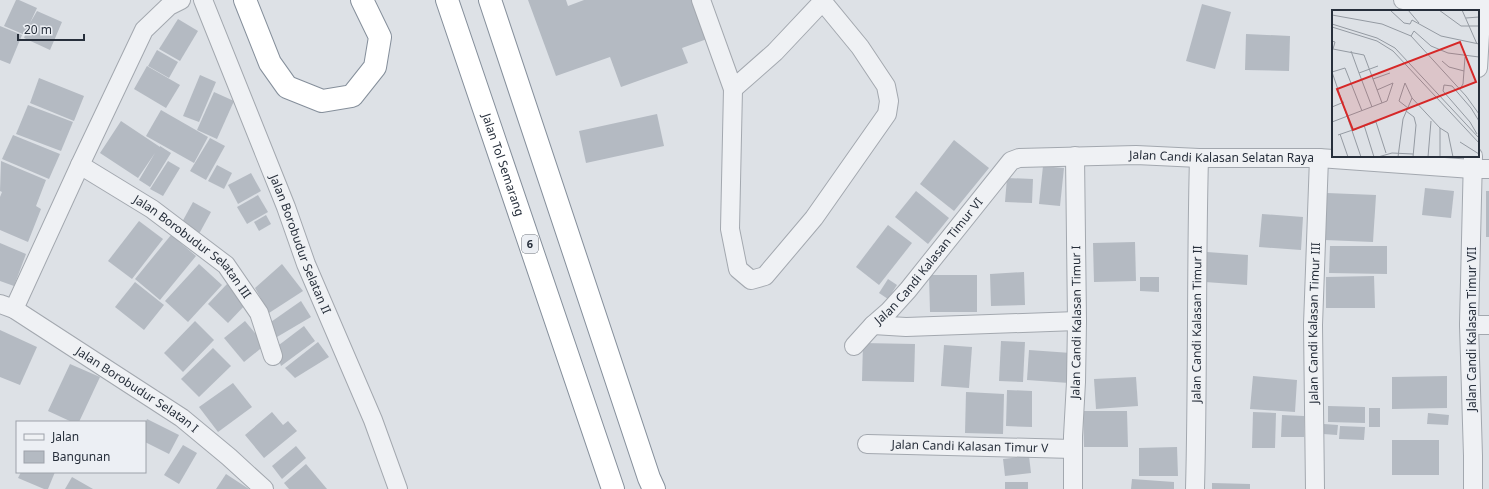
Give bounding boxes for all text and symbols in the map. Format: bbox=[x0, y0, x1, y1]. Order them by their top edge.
inset map bbox=[1332, 10, 1479, 157]
scale bar bbox=[18, 16, 84, 42]
text: 20 m bbox=[24, 21, 52, 38]
street label: Jalan Tol Semarang bbox=[478, 110, 529, 218]
street label: Jalan Candi Kalasan Selatan Raya bbox=[1128, 146, 1314, 166]
street label: Jalan Borobudur Selatan II bbox=[266, 171, 335, 316]
street label: Jalan Borobudur Selatan III bbox=[129, 190, 255, 302]
street label: Jalan Candi Kalasan Timur VI bbox=[870, 194, 986, 329]
road number: 6 bbox=[522, 235, 538, 253]
street label: Jalan Candi Kalasan Timur III bbox=[1304, 242, 1324, 405]
street label: Jalan Candi Kalasan Timur I bbox=[1066, 245, 1085, 400]
street label: Jalan Candi Kalasan Timur II bbox=[1187, 245, 1205, 404]
street label: Jalan Candi Kalasan Timur VII bbox=[1463, 247, 1480, 412]
street label: Jalan Borobudur Selatan I bbox=[72, 342, 202, 436]
legend bbox=[16, 421, 146, 473]
text: Jalan bbox=[51, 428, 79, 445]
street label: Jalan Candi Kalasan Timur V bbox=[891, 436, 1049, 456]
text: Bangunan bbox=[52, 448, 110, 465]

